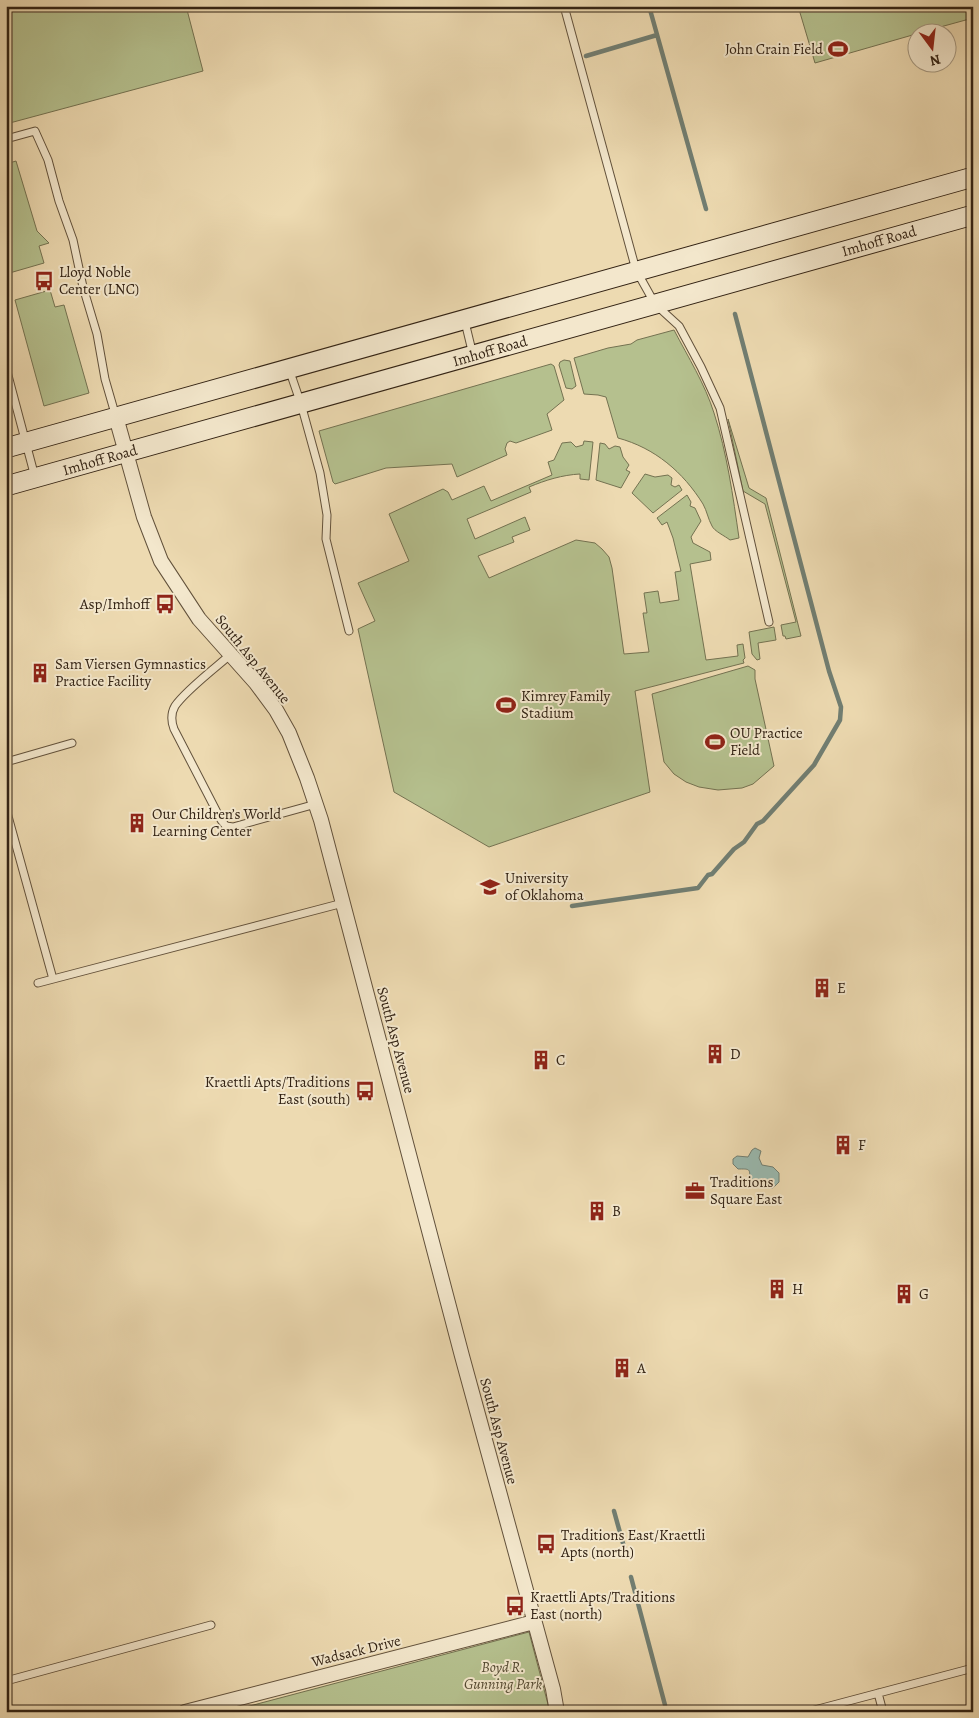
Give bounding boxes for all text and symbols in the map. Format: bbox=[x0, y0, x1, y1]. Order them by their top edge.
north arrow bbox=[906, 22, 956, 72]
sports icon: John Crain Field bbox=[827, 38, 849, 60]
place label: John Crain Field bbox=[725, 39, 824, 59]
text: N bbox=[928, 50, 943, 71]
street label: Imhoff Road bbox=[839, 221, 920, 261]
place label: Lloyd Noble Center (LNC) bbox=[59, 262, 139, 299]
bus stop icon: Lloyd Noble Center (LNC) bbox=[33, 270, 55, 292]
street label: Imhoff Road bbox=[450, 331, 531, 371]
street label: Imhoff Road bbox=[60, 440, 141, 480]
bus stop icon: Asp/Imhoff bbox=[154, 593, 176, 615]
place label: Asp/Imhoff bbox=[79, 594, 152, 614]
street label: South Asp Avenue bbox=[211, 610, 295, 708]
place label: Sam Viersen Gymnastics Practice Facility bbox=[55, 654, 206, 691]
building icon: Sam Viersen Gymnastics Practice Facility bbox=[29, 662, 51, 684]
place label: Kimrey Family Stadium bbox=[521, 686, 611, 723]
sports icon: Kimrey Family Stadium bbox=[495, 694, 517, 716]
place label: OU Practice Field bbox=[730, 723, 803, 760]
sports icon: OU Practice Field bbox=[704, 731, 726, 753]
place label: Our Children’s World Learning Center bbox=[152, 804, 282, 841]
building icon: Our Children’s World Learning Center bbox=[126, 812, 148, 834]
place label: University of Oklahoma bbox=[505, 868, 584, 905]
school or university icon: University of Oklahoma bbox=[479, 876, 501, 898]
building icon: E bbox=[811, 977, 833, 999]
place label: E bbox=[837, 978, 846, 998]
street label: South Asp Avenue bbox=[372, 985, 420, 1096]
building icon: D bbox=[704, 1043, 726, 1065]
place label: D bbox=[730, 1044, 741, 1064]
building icon: C bbox=[530, 1049, 552, 1071]
place label: C bbox=[556, 1050, 565, 1070]
place label: Kraettli Apts/Traditions East (south) bbox=[205, 1072, 350, 1109]
bus stop icon: Kraettli Apts/Traditions East (south) bbox=[354, 1080, 376, 1102]
building icon: F bbox=[832, 1134, 854, 1156]
place label: F bbox=[858, 1135, 866, 1155]
place label: Traditions Square East bbox=[710, 1172, 782, 1209]
office icon: Traditions Square East bbox=[684, 1180, 706, 1202]
building icon: B bbox=[586, 1200, 608, 1222]
place label: B bbox=[612, 1201, 621, 1221]
building icon: H bbox=[766, 1278, 788, 1300]
place label: H bbox=[792, 1279, 803, 1299]
building icon: G bbox=[893, 1283, 915, 1305]
place label: G bbox=[919, 1284, 929, 1304]
building icon: A bbox=[611, 1357, 633, 1379]
place label: A bbox=[636, 1358, 646, 1378]
street label: South Asp Avenue bbox=[475, 1376, 523, 1487]
place label: Traditions East/Kraettli Apts (north) bbox=[560, 1525, 705, 1562]
bus stop icon: Traditions East/Kraettli Apts (north) bbox=[535, 1533, 557, 1555]
place label: Kraettli Apts/Traditions East (north) bbox=[530, 1587, 675, 1624]
bus stop icon: Kraettli Apts/Traditions East (north) bbox=[504, 1595, 526, 1617]
street label: Wadsack Drive bbox=[308, 1630, 403, 1672]
park label: Boyd R. Gunning Park bbox=[464, 1657, 542, 1694]

